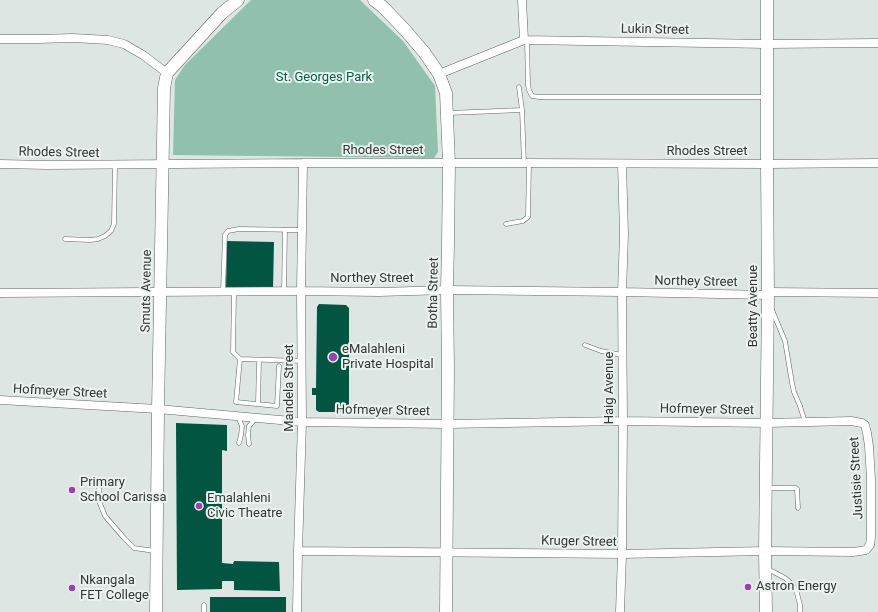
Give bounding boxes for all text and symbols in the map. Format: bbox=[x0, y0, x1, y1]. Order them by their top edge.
street label: Lukin Street bbox=[621, 22, 689, 38]
park label: St. Georges Park bbox=[276, 70, 372, 86]
street label: Rhodes Street bbox=[342, 143, 424, 159]
street label: Rhodes Street bbox=[18, 144, 100, 162]
street label: Rhodes Street bbox=[666, 144, 748, 160]
street label: Smuts Avenue bbox=[138, 249, 156, 333]
street label: Botha Street bbox=[426, 257, 442, 329]
street label: Beatty Avenue bbox=[746, 265, 762, 347]
street label: Northey Street bbox=[330, 271, 414, 287]
street label: Northey Street bbox=[654, 273, 738, 291]
place label: eMalahleni Private Hospital bbox=[342, 342, 434, 373]
street label: Mandela Street bbox=[282, 344, 298, 432]
marker: eMalahleni Private Hospital bbox=[327, 351, 339, 363]
street label: Haig Avenue bbox=[602, 352, 618, 424]
street label: Hofmeyer Street bbox=[13, 382, 107, 402]
street label: Hofmeyer Street bbox=[660, 401, 754, 419]
street label: Hofmeyer Street bbox=[336, 402, 430, 420]
street label: Justisie Street bbox=[847, 436, 867, 520]
place label: Primary School Carissa bbox=[80, 475, 166, 506]
marker: Primary School Carissa bbox=[67, 485, 77, 495]
place label: Emalahleni Civic Theatre bbox=[207, 491, 282, 522]
marker: Emalahleni Civic Theatre bbox=[194, 501, 204, 511]
street label: Kruger Street bbox=[541, 534, 617, 550]
place label: Nkangala FET College bbox=[80, 573, 149, 604]
place label: Astron Energy bbox=[756, 579, 837, 595]
marker: Astron Energy bbox=[743, 582, 753, 592]
marker: Nkangala FET College bbox=[67, 583, 77, 593]

